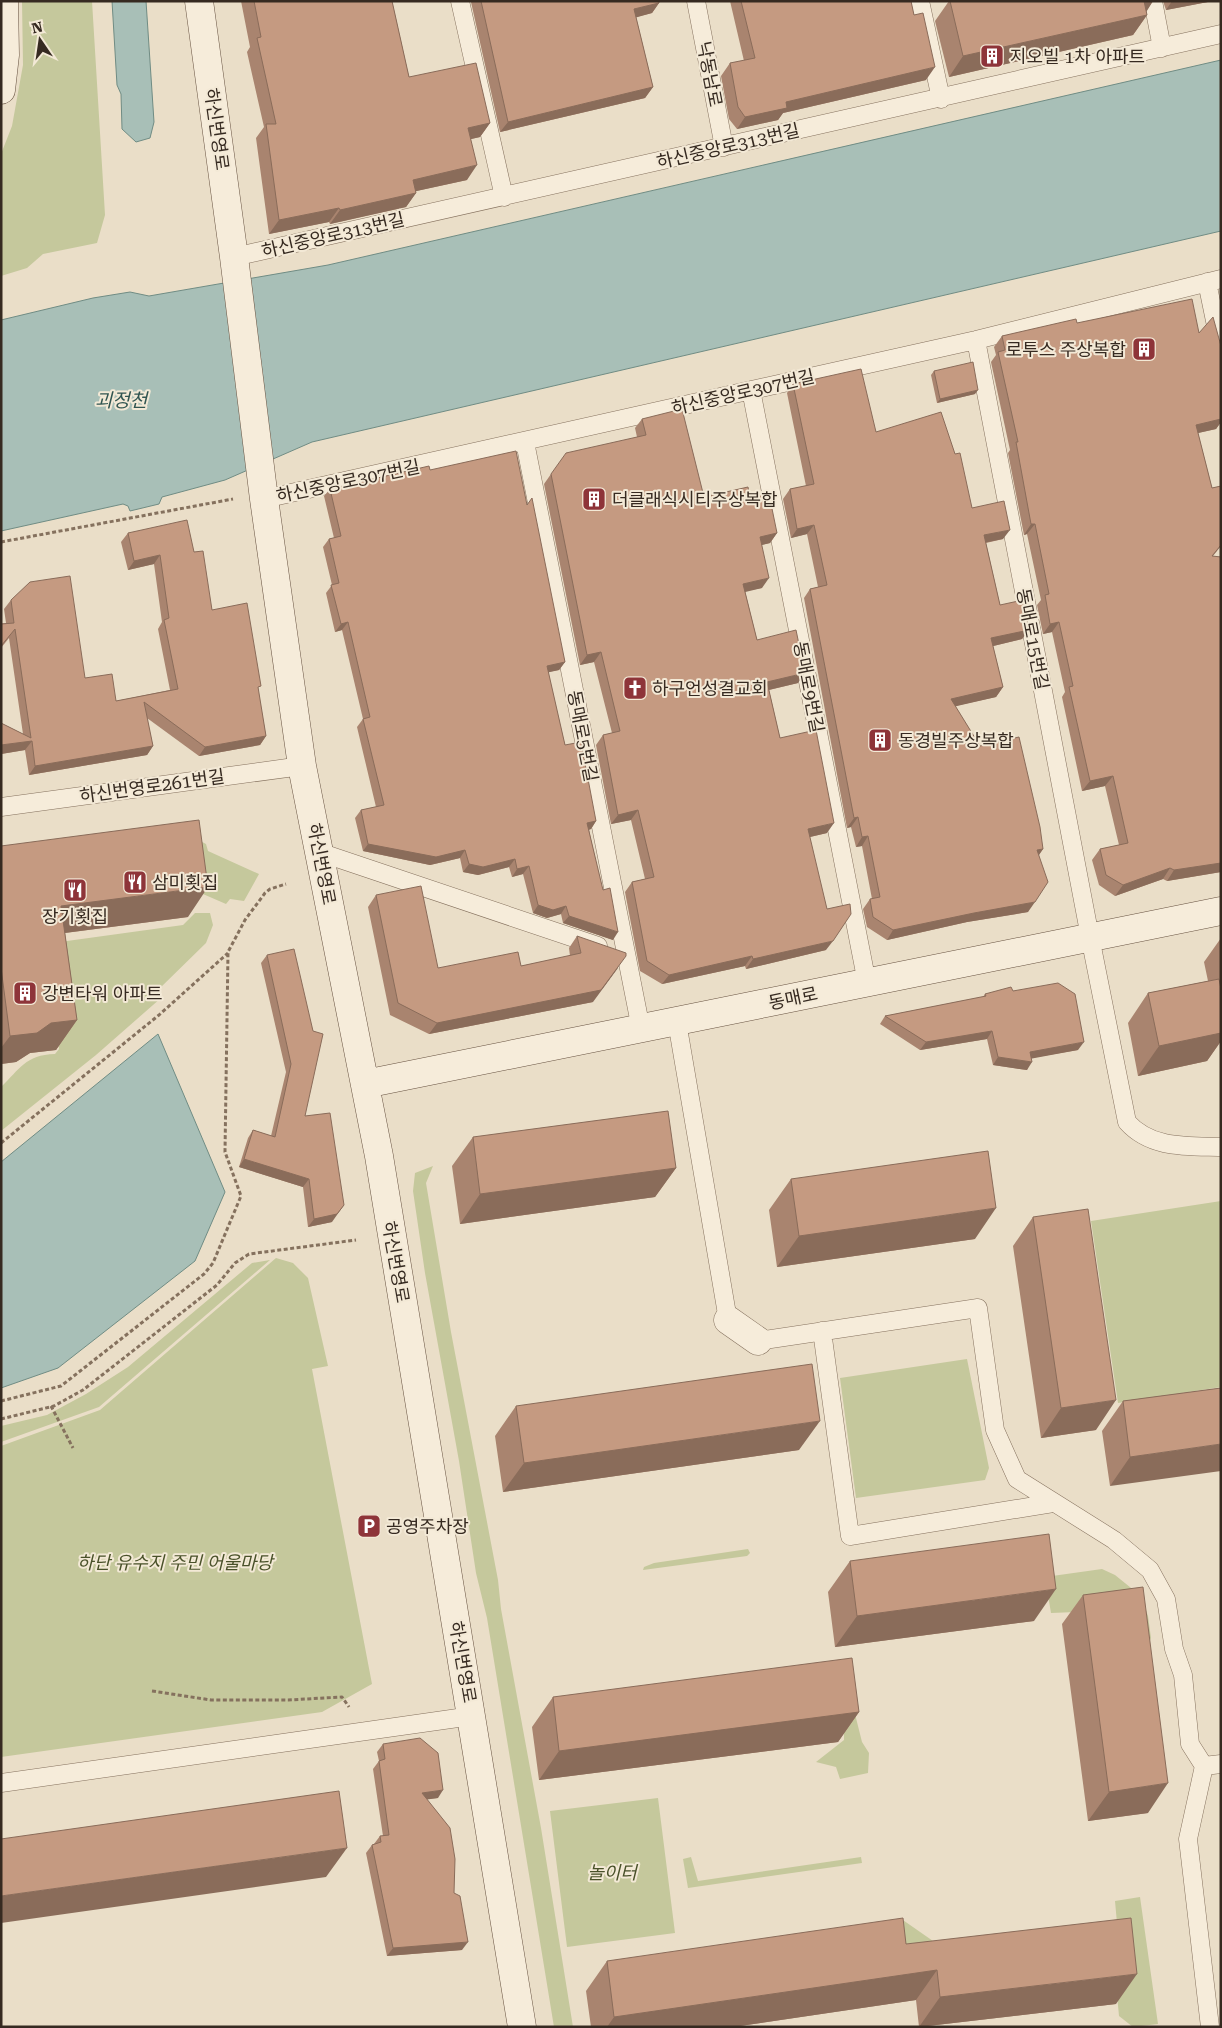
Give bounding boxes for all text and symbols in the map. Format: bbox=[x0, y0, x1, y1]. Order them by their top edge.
north arrow bbox=[15, 15, 65, 65]
text: N bbox=[30, 18, 44, 36]
street label: 낙동남로 bbox=[693, 39, 727, 109]
building icon: 지오빌 1차 아파트 bbox=[979, 43, 1005, 69]
place label: 지오빌 1차 아파트 bbox=[1010, 46, 1145, 67]
street label: 하신번영로 bbox=[201, 87, 233, 171]
street label: 하신중앙로313번길 bbox=[654, 119, 802, 173]
street label: 하신중앙로313번길 bbox=[259, 208, 407, 262]
building icon: 로투스 주상복합 bbox=[1131, 336, 1157, 362]
place label: 로투스 주상복합 bbox=[1006, 339, 1126, 360]
street label: 하신중앙로307번길 bbox=[669, 365, 817, 419]
water label: 괴정천 bbox=[95, 389, 149, 412]
street label: 하신중앙로307번길 bbox=[274, 456, 422, 506]
building icon: 더클래식시티주상복합 bbox=[581, 486, 607, 512]
place label: 더클래식시티주상복합 bbox=[612, 489, 778, 510]
street label: 동매로15번길 bbox=[1013, 586, 1053, 692]
street label: 동매로9번길 bbox=[790, 639, 828, 735]
church icon: 하구언성결교회 bbox=[622, 675, 648, 701]
place label: 하구언성결교회 bbox=[652, 678, 768, 699]
street label: 동매로5번길 bbox=[564, 688, 602, 784]
building icon: 동경빌주상복합 bbox=[867, 727, 893, 753]
place label: 동경빌주상복합 bbox=[898, 730, 1014, 751]
street label: 하신번영로261번길 bbox=[78, 765, 226, 807]
street label: 하신번영로 bbox=[304, 821, 340, 907]
restaurant icon: 삼미횟집 bbox=[122, 869, 148, 895]
place label: 삼미횟집 bbox=[152, 872, 218, 893]
restaurant icon: 장기횟집 bbox=[62, 877, 88, 903]
place label: 장기횟집 bbox=[42, 906, 108, 927]
building icon: 강변타워 아파트 bbox=[12, 980, 38, 1006]
place label: 강변타워 아파트 bbox=[42, 983, 162, 1004]
street label: 동매로 bbox=[767, 983, 819, 1013]
street label: 하신번영로 bbox=[378, 1219, 414, 1305]
parking icon: 공영주차장 bbox=[356, 1513, 382, 1539]
place label: 공영주차장 bbox=[386, 1516, 469, 1537]
park label: 하단 유수지 주민 어울마당 bbox=[77, 1552, 275, 1573]
street label: 하신번영로 bbox=[445, 1619, 481, 1705]
park label: 놀이터 bbox=[587, 1862, 639, 1883]

